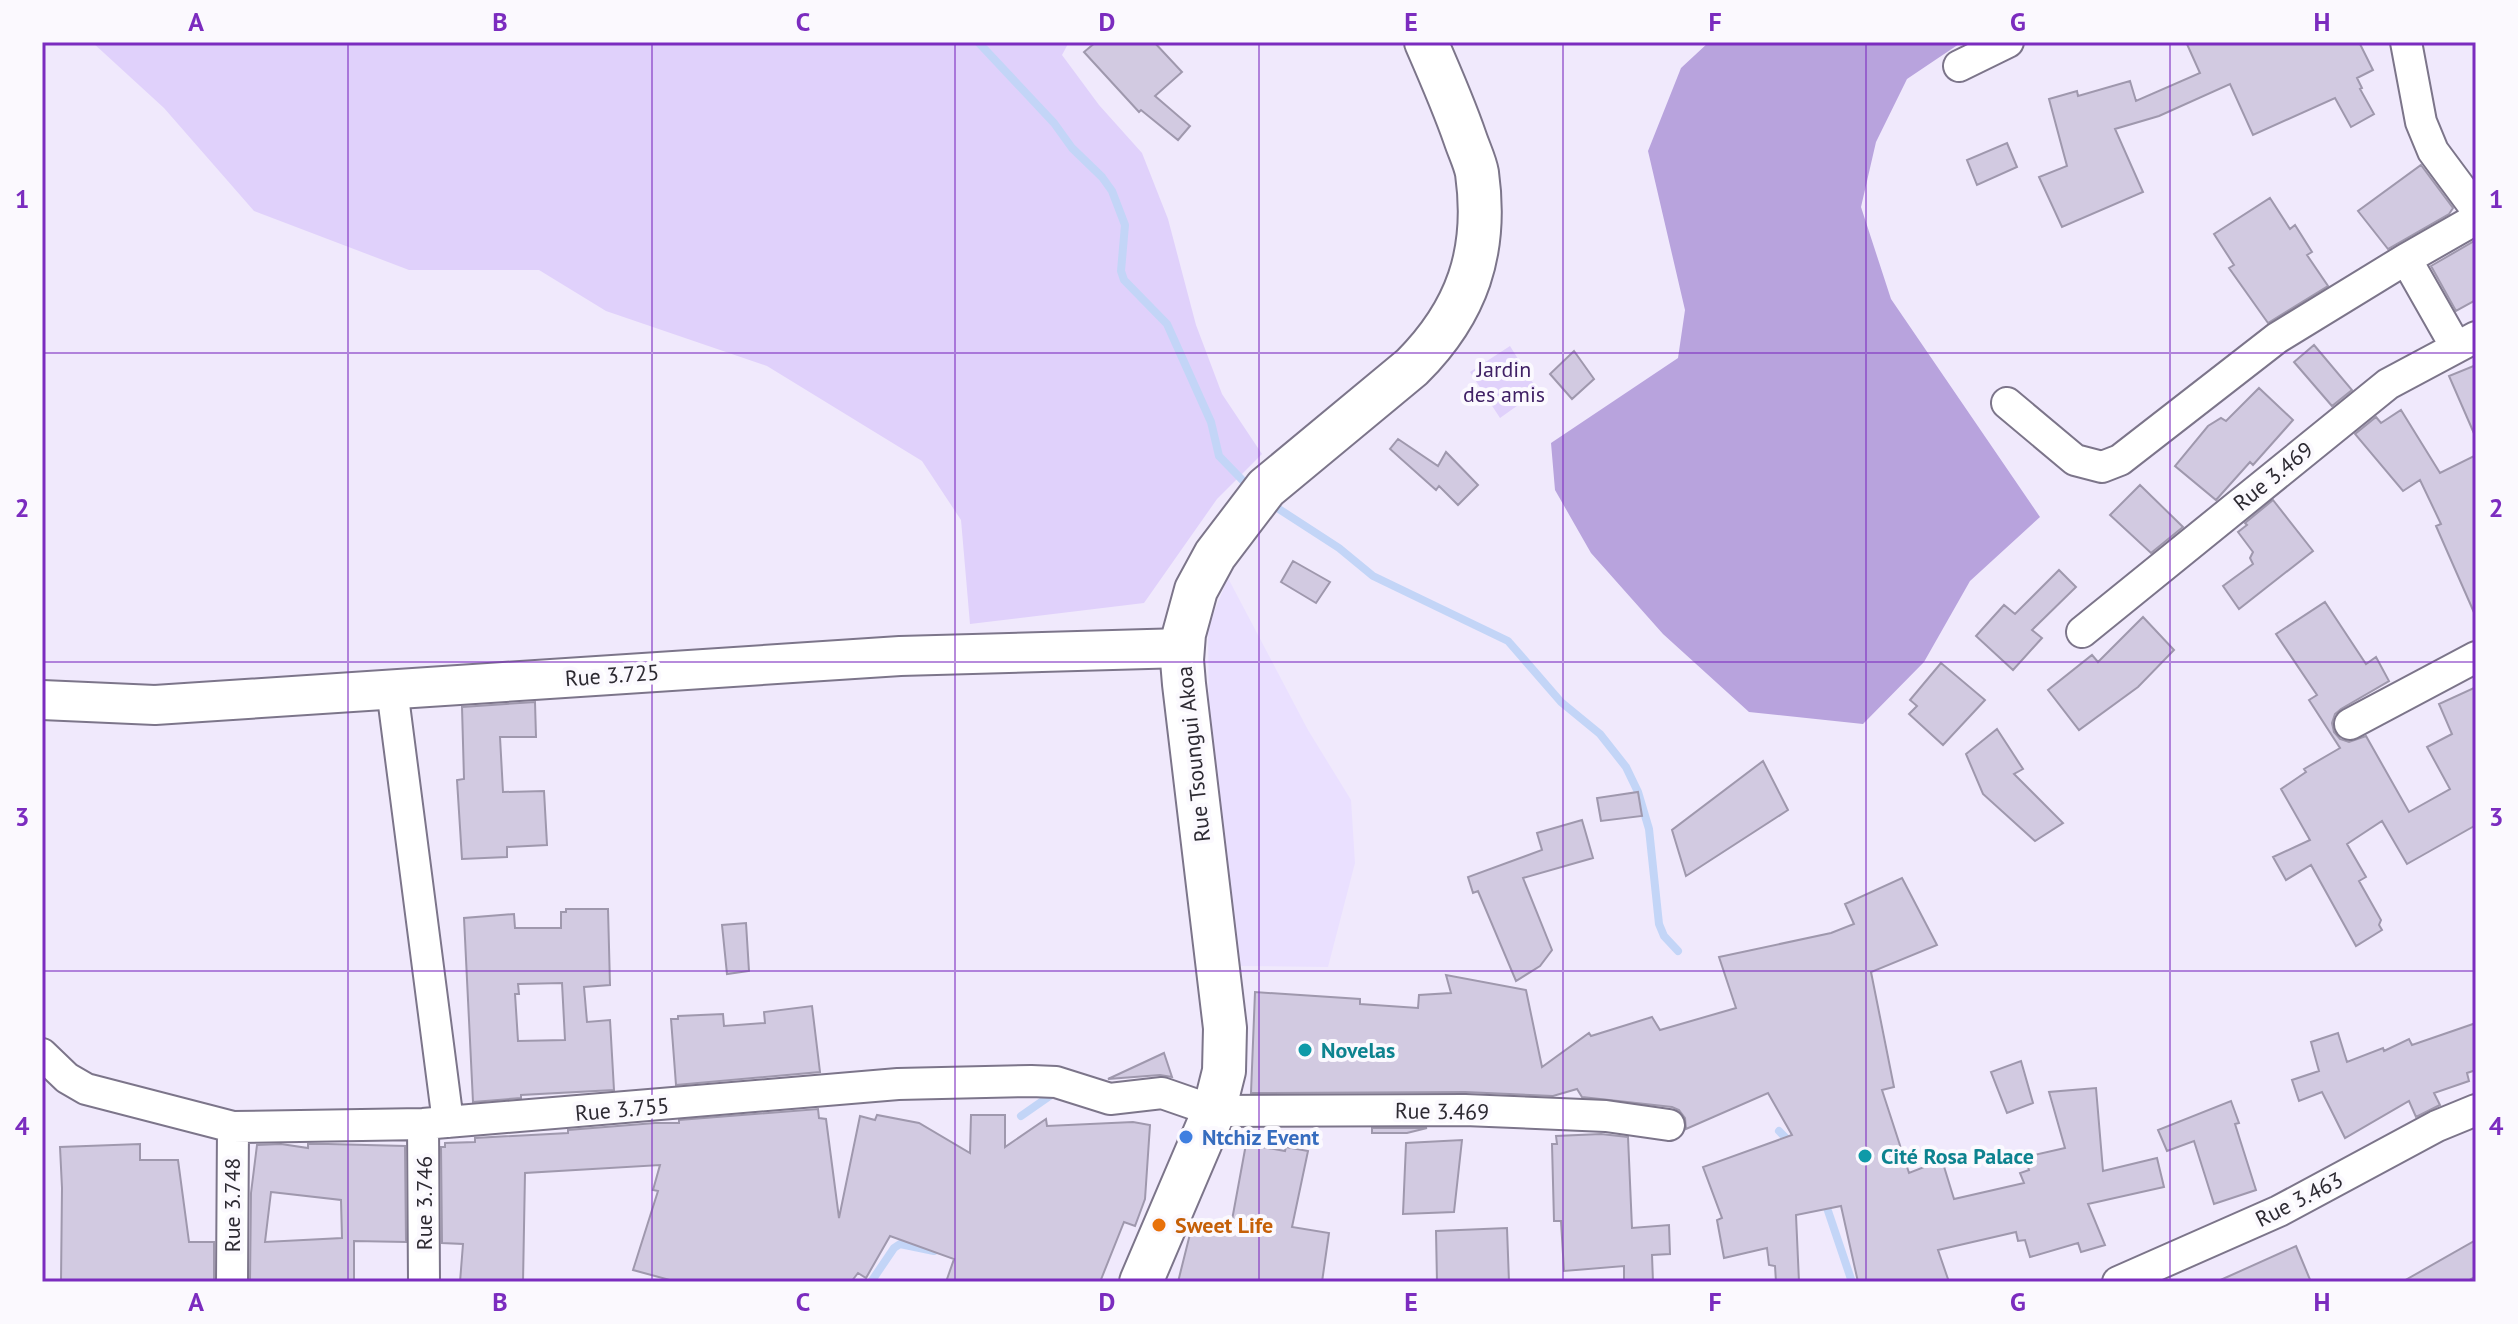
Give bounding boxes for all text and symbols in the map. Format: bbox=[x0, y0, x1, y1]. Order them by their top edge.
text: A bbox=[188, 5, 204, 38]
text: B bbox=[492, 5, 508, 38]
text: C bbox=[796, 5, 810, 38]
text: D bbox=[1099, 5, 1115, 38]
text: E bbox=[1404, 5, 1418, 38]
text: F bbox=[1708, 5, 1722, 38]
text: G bbox=[2010, 5, 2026, 38]
text: H bbox=[2314, 5, 2330, 38]
text: 1 bbox=[15, 182, 29, 215]
text: 1 bbox=[2489, 182, 2503, 215]
park label: Jardin des amis bbox=[1463, 355, 1545, 408]
street label: Rue 3.469 bbox=[2227, 435, 2319, 517]
text: 2 bbox=[15, 491, 29, 524]
text: 2 bbox=[2489, 491, 2503, 524]
street label: Rue 3.725 bbox=[564, 658, 660, 692]
street label: Rue Tsoungui Akoa bbox=[1170, 665, 1216, 843]
text: 3 bbox=[15, 800, 29, 833]
text: 3 bbox=[2489, 800, 2503, 833]
place label: Novelas bbox=[1321, 1036, 1395, 1064]
marker: Novelas bbox=[1296, 1041, 1314, 1059]
street label: Rue 3.755 bbox=[574, 1091, 670, 1127]
street label: Rue 3.469 bbox=[1395, 1096, 1489, 1126]
text: 4 bbox=[15, 1109, 30, 1142]
text: 4 bbox=[2489, 1109, 2504, 1142]
place label: Ntchiz Event bbox=[1202, 1123, 1319, 1151]
marker: Ntchiz Event bbox=[1177, 1128, 1195, 1146]
place label: Cité Rosa Palace bbox=[1881, 1142, 2034, 1170]
marker: Cité Rosa Palace bbox=[1856, 1147, 1874, 1165]
street label: Rue 3.746 bbox=[410, 1156, 438, 1250]
street label: Rue 3.748 bbox=[218, 1158, 246, 1252]
street label: Rue 3.463 bbox=[2251, 1165, 2347, 1233]
place label: Sweet Life bbox=[1175, 1211, 1273, 1239]
marker: Sweet Life bbox=[1150, 1216, 1168, 1234]
text: A bbox=[188, 1285, 204, 1318]
text: B bbox=[492, 1285, 508, 1318]
text: C bbox=[796, 1285, 810, 1318]
text: D bbox=[1099, 1285, 1115, 1318]
text: E bbox=[1404, 1285, 1418, 1318]
text: F bbox=[1708, 1285, 1722, 1318]
text: G bbox=[2010, 1285, 2026, 1318]
text: H bbox=[2314, 1285, 2330, 1318]

